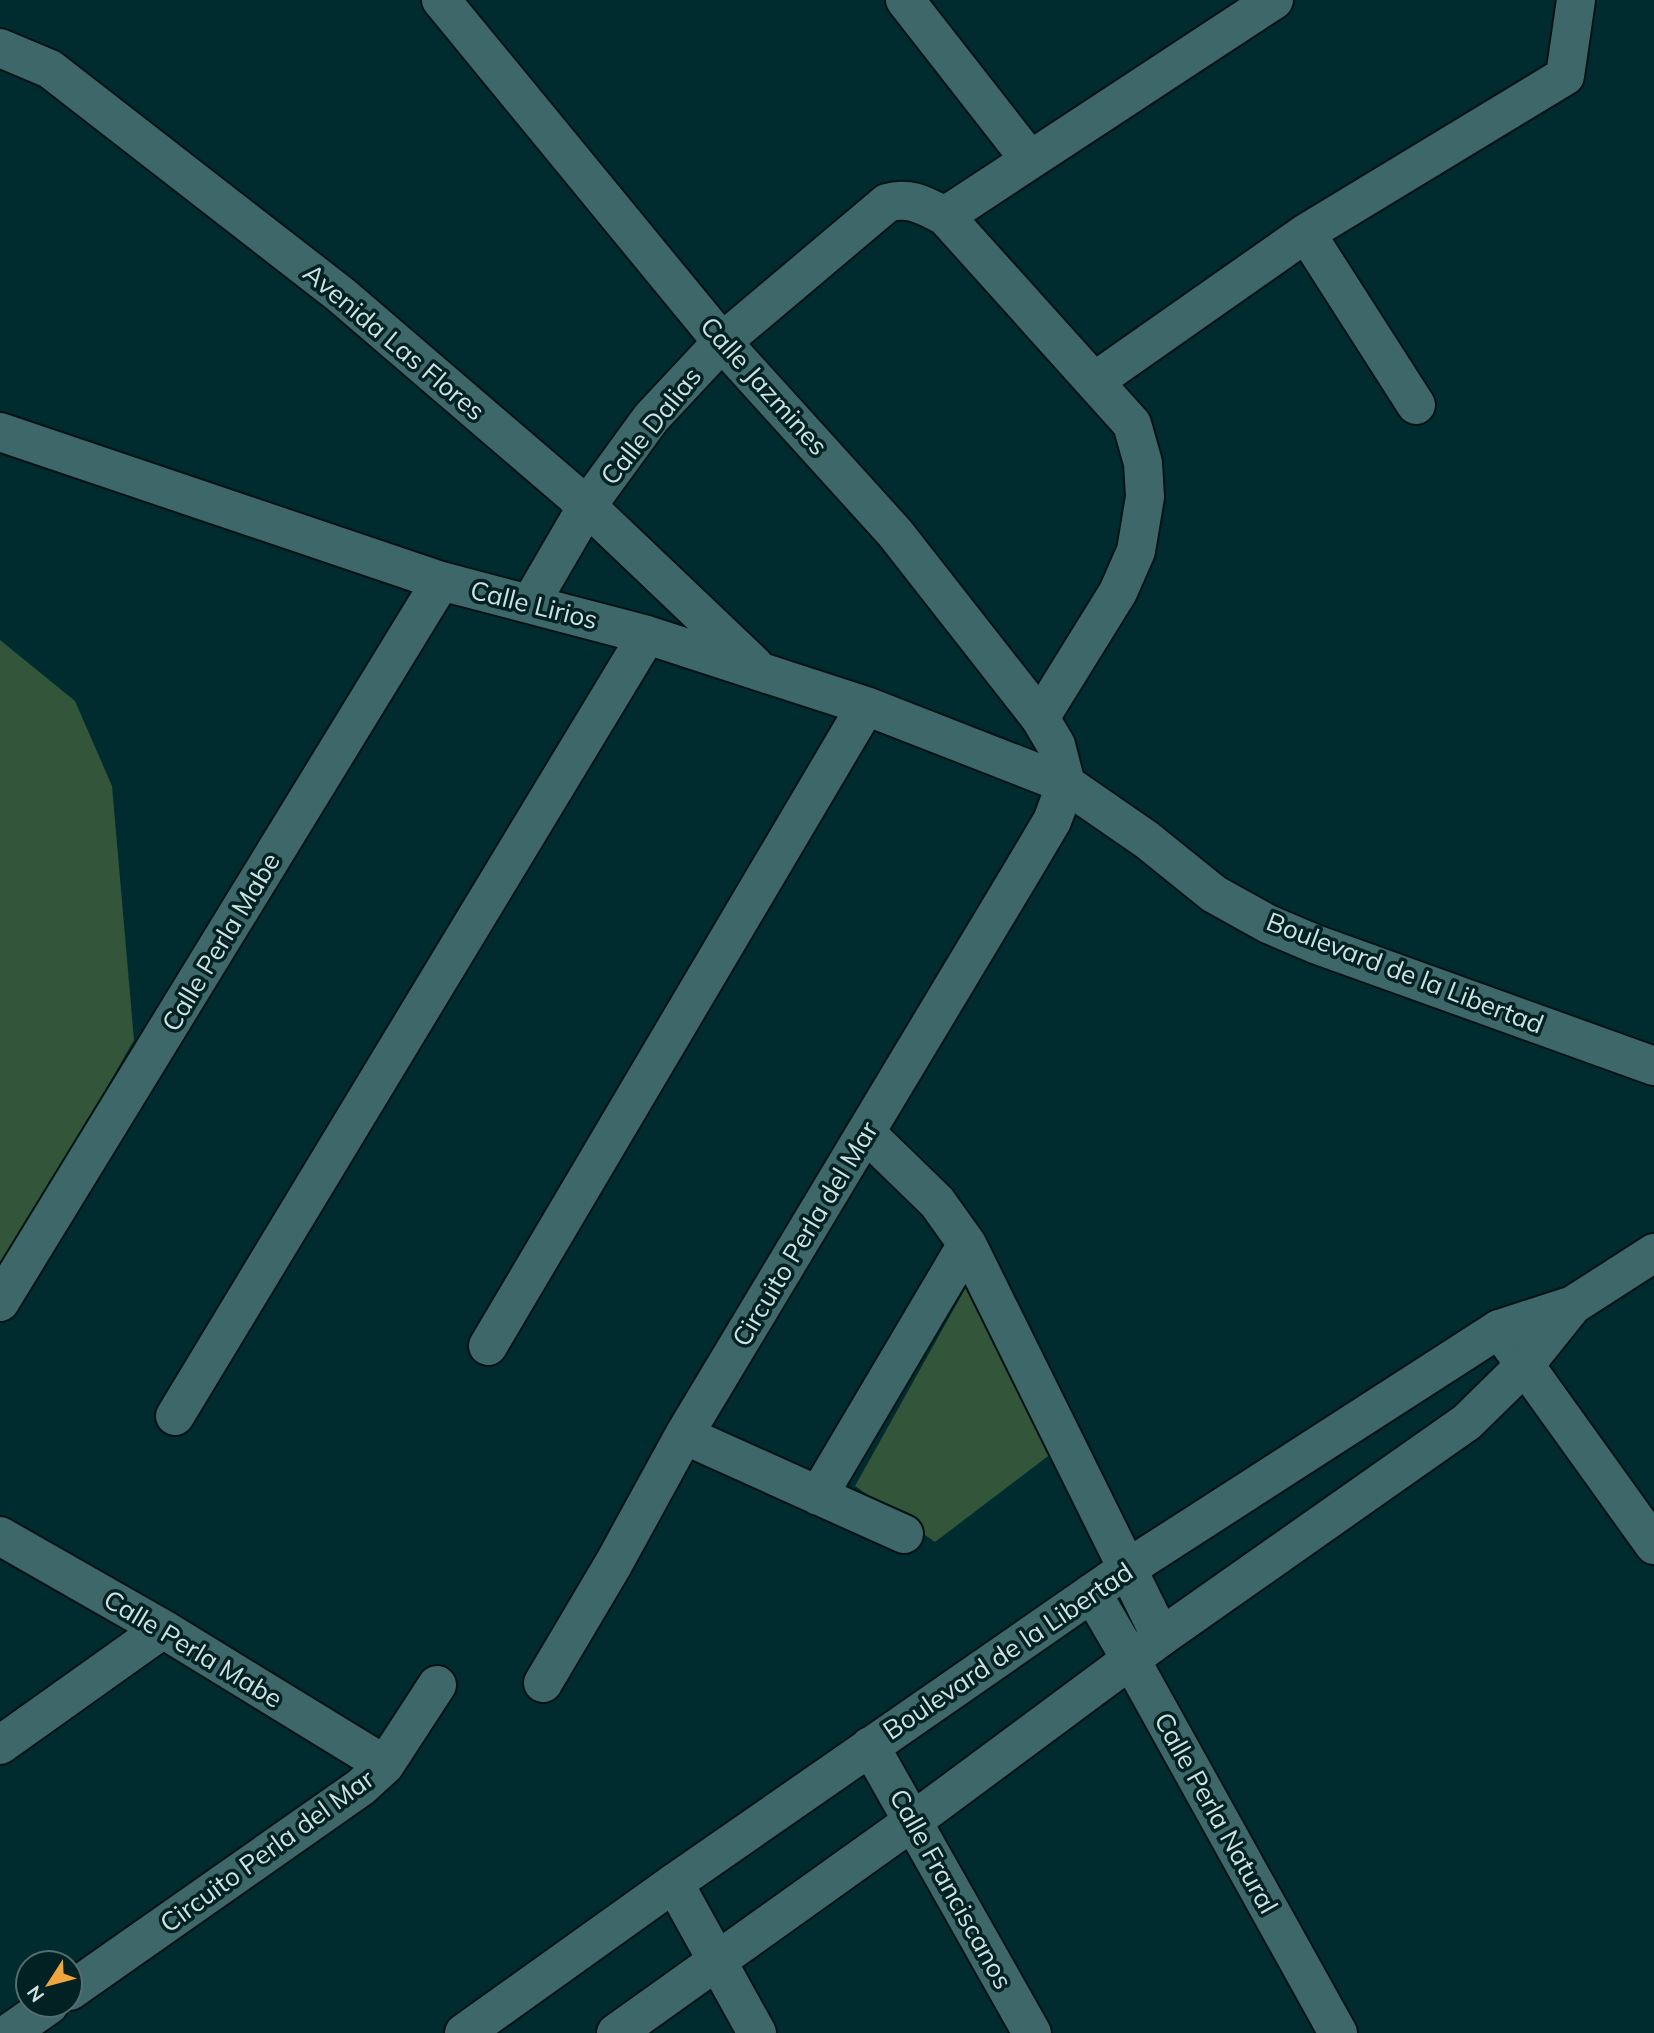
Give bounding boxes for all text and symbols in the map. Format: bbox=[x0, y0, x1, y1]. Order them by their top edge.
street label: Avenida Las Flores bbox=[297, 256, 492, 427]
street label: Calle Jazmines bbox=[693, 310, 835, 462]
street label: Calle Dalias bbox=[593, 360, 708, 491]
street label: Calle Lirios bbox=[467, 573, 601, 636]
street label: Calle Perla Mabe bbox=[154, 846, 287, 1037]
street label: Boulevard de la Libertad bbox=[1262, 904, 1548, 1041]
street label: Circuito Perla del Mar bbox=[724, 1115, 885, 1352]
street label: Boulevard de la Libertad bbox=[877, 1555, 1139, 1747]
street label: Calle Perla Mabe bbox=[98, 1582, 289, 1715]
street label: Calle Perla Natural bbox=[1147, 1706, 1285, 1919]
street label: Circuito Perla del Mar bbox=[153, 1762, 381, 1939]
street label: Calle Franciscanos bbox=[883, 1783, 1020, 1995]
north arrow bbox=[14, 1949, 84, 2019]
text: N bbox=[21, 1981, 49, 2007]

